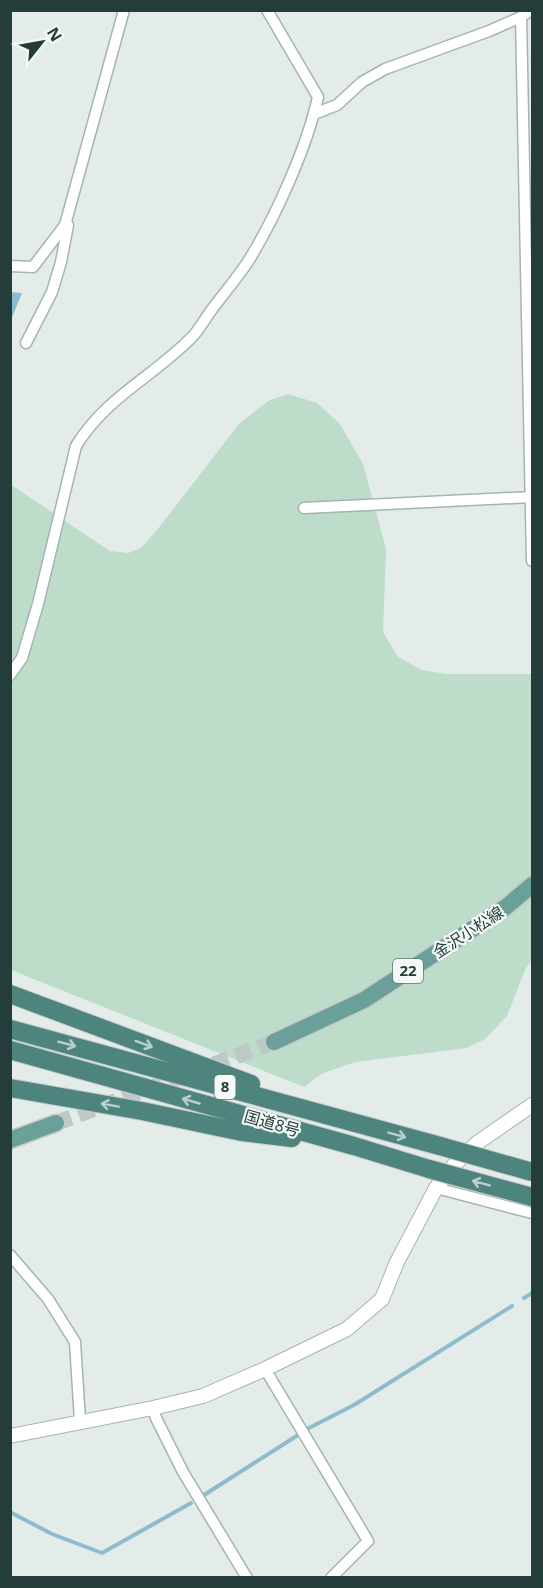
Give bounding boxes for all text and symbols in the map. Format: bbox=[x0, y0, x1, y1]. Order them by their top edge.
north arrow bbox=[12, 12, 72, 72]
text: N bbox=[42, 23, 68, 46]
street label: 金沢小松線 bbox=[428, 901, 508, 963]
road number: 22 bbox=[393, 959, 423, 983]
one-way arrow bbox=[57, 1039, 76, 1050]
one-way arrow bbox=[134, 1039, 153, 1050]
road number: 8 bbox=[214, 1075, 236, 1099]
one-way arrow bbox=[182, 1094, 201, 1106]
one-way arrow bbox=[100, 1100, 120, 1111]
street label: 国道8号 bbox=[241, 1105, 303, 1141]
one-way arrow bbox=[387, 1129, 406, 1141]
one-way arrow bbox=[472, 1177, 491, 1188]

